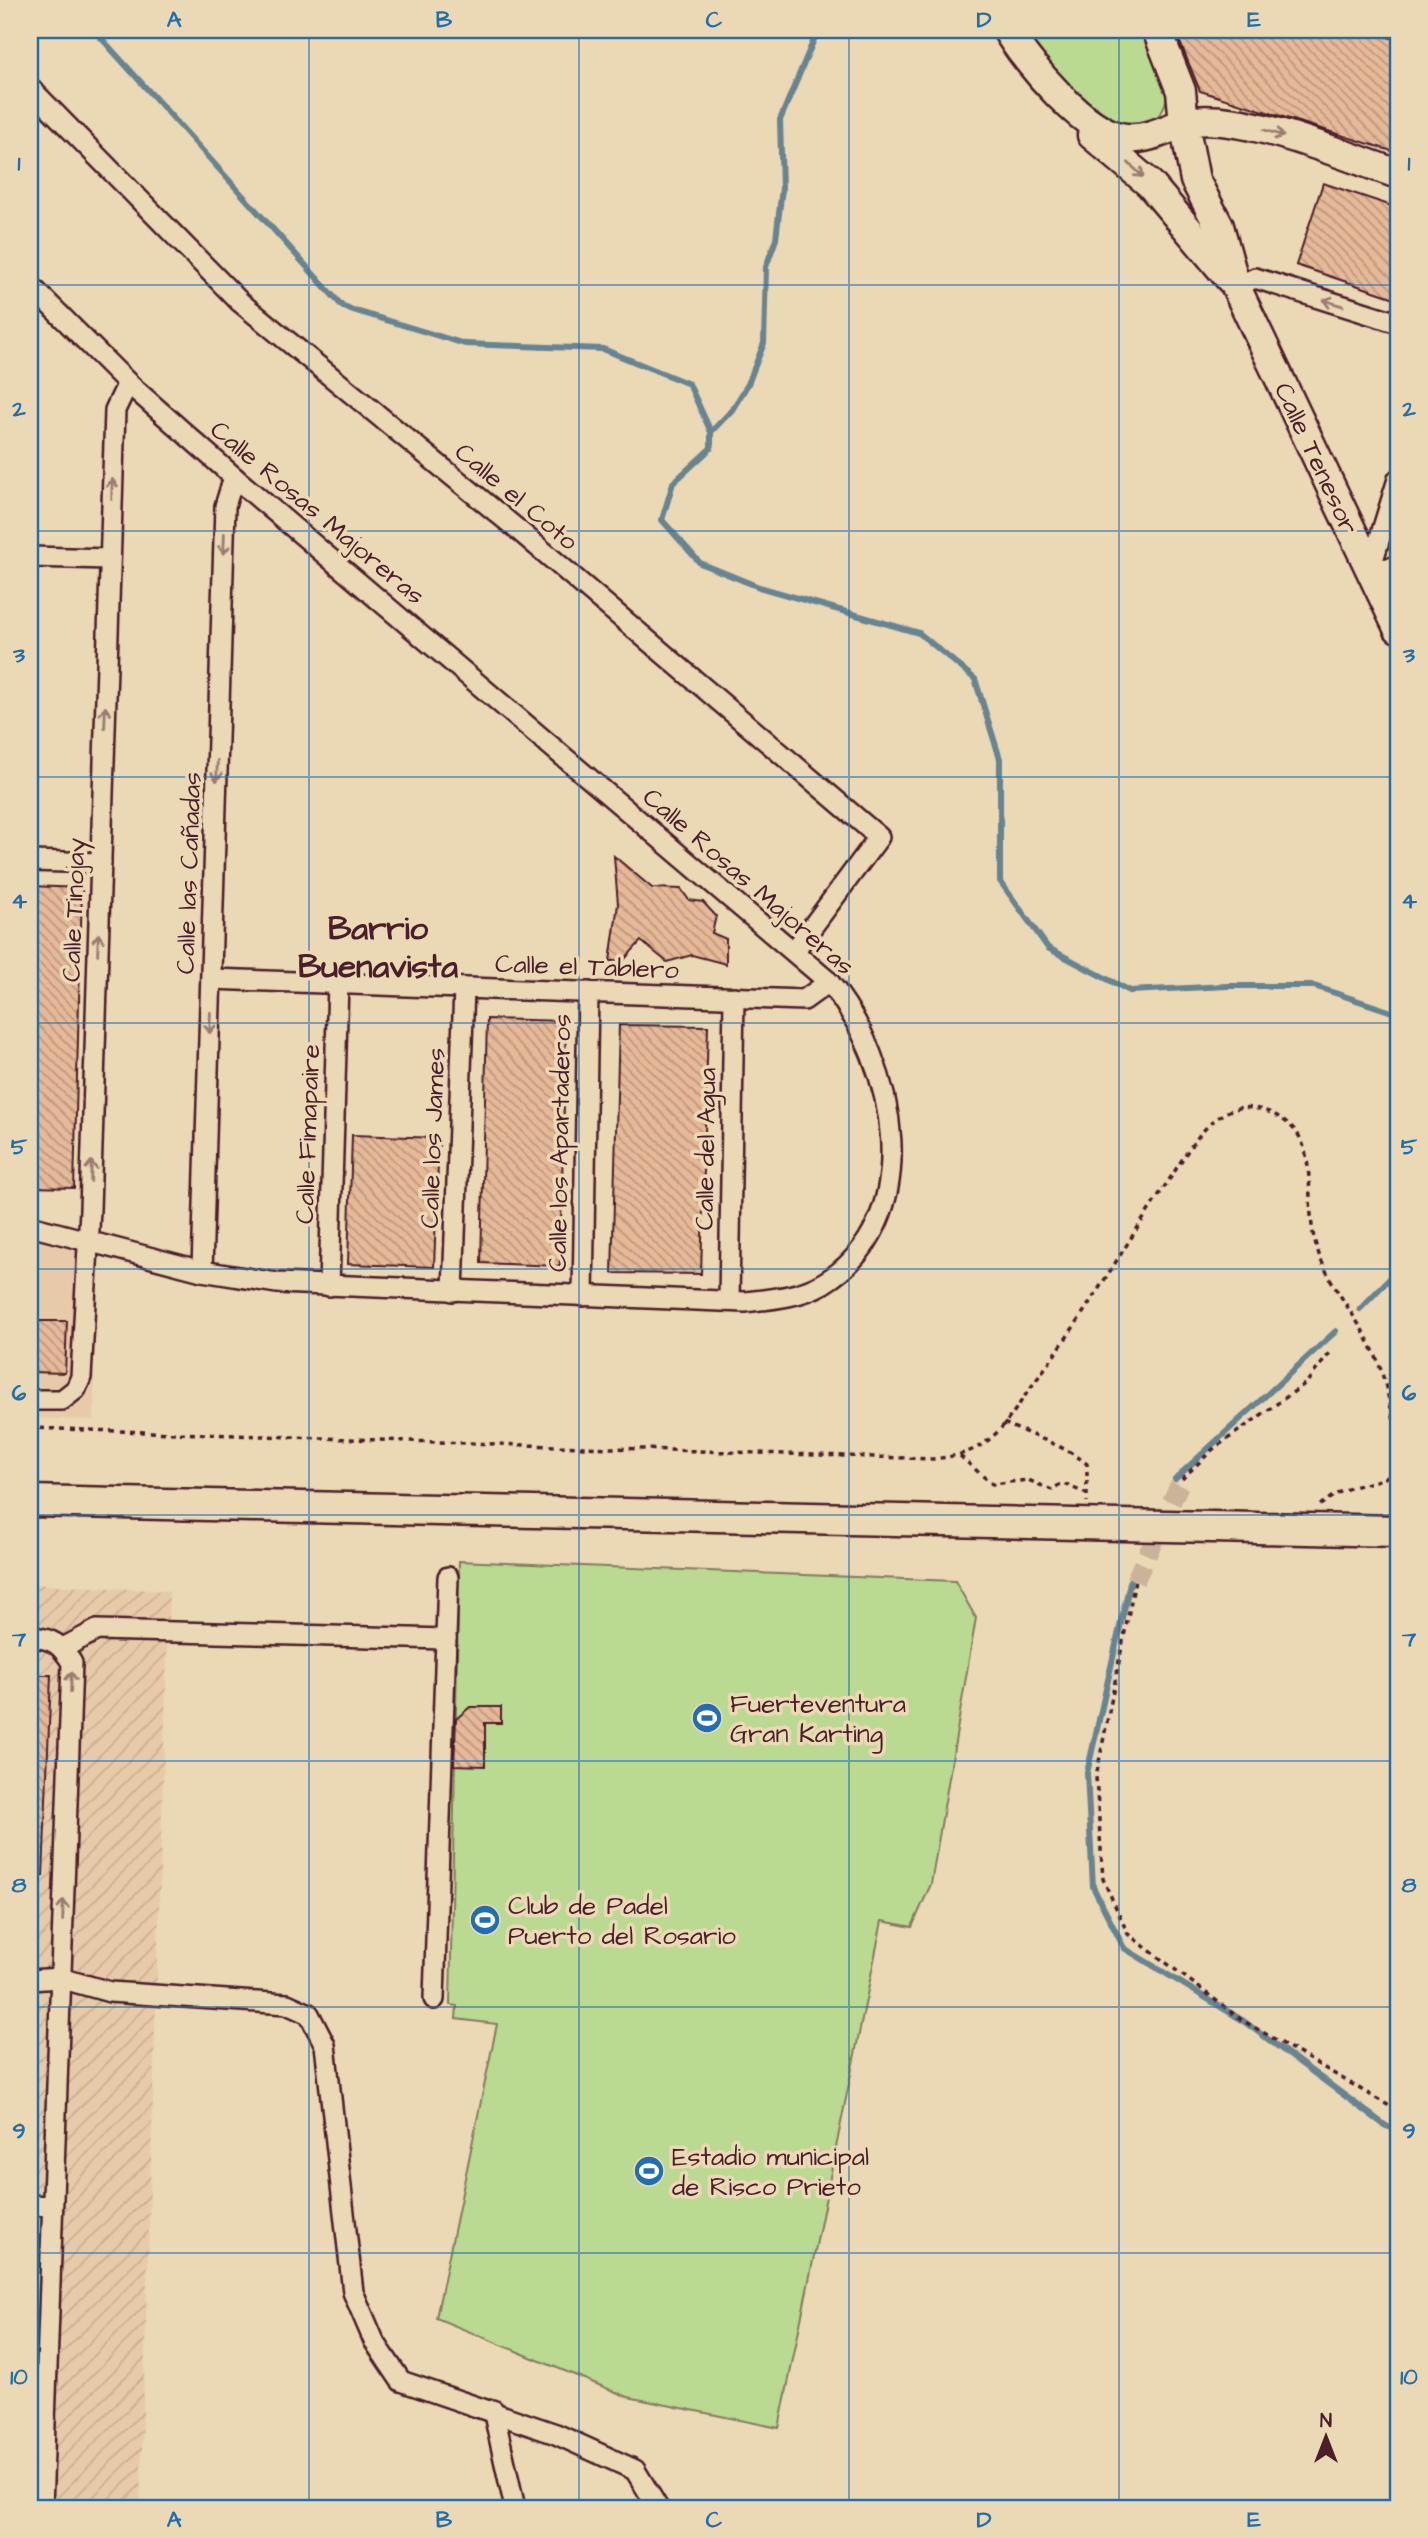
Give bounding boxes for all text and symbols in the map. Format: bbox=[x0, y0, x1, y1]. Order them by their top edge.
text: A bbox=[167, 4, 182, 36]
text: B bbox=[436, 4, 453, 36]
text: C bbox=[706, 4, 723, 36]
text: D bbox=[977, 4, 992, 36]
text: E bbox=[1247, 4, 1261, 36]
one-way arrow bbox=[1263, 128, 1285, 140]
text: 1 bbox=[18, 147, 21, 179]
text: 1 bbox=[1408, 147, 1411, 179]
one-way arrow bbox=[1127, 162, 1144, 179]
one-way arrow bbox=[1322, 295, 1344, 308]
street label: Calle Tenesor bbox=[1265, 377, 1367, 540]
text: 2 bbox=[11, 393, 26, 425]
text: 2 bbox=[1401, 393, 1416, 425]
street label: Calle Rosas Majoreras bbox=[202, 412, 432, 613]
street label: Calle el Coto bbox=[447, 434, 586, 559]
one-way arrow bbox=[105, 478, 119, 501]
one-way arrow bbox=[217, 532, 231, 555]
text: 3 bbox=[12, 639, 25, 671]
text: 3 bbox=[1402, 639, 1415, 671]
one-way arrow bbox=[98, 705, 112, 728]
one-way arrow bbox=[211, 759, 224, 782]
street label: Calle las Cañadas bbox=[167, 771, 211, 975]
street label: Calle Rosas Majoreras bbox=[635, 780, 862, 984]
street label: Calle Tinojay bbox=[53, 837, 97, 983]
text: 4 bbox=[11, 885, 27, 917]
text: 4 bbox=[1401, 885, 1417, 917]
district label: Barrio Buenavista bbox=[298, 906, 458, 990]
one-way arrow bbox=[91, 933, 105, 956]
street label: Calle el Tablero bbox=[494, 946, 680, 988]
one-way arrow bbox=[203, 1011, 216, 1034]
street label: Calle los Apartaderos bbox=[540, 1014, 580, 1272]
street label: Calle Fimapaire bbox=[287, 1044, 329, 1224]
street label: Calle los James bbox=[412, 1047, 454, 1229]
street label: Calle del Agua bbox=[687, 1067, 727, 1231]
text: 5 bbox=[11, 1131, 28, 1163]
text: 5 bbox=[1401, 1131, 1418, 1163]
one-way arrow bbox=[84, 1160, 98, 1183]
text: 6 bbox=[12, 1377, 27, 1409]
text: 6 bbox=[1402, 1377, 1417, 1409]
text: 7 bbox=[11, 1623, 27, 1655]
text: 7 bbox=[1401, 1623, 1417, 1655]
one-way arrow bbox=[65, 1671, 78, 1694]
place label: Fuerteventura Gran Karting bbox=[730, 1686, 906, 1754]
sports icon: Fuerteventura Gran Karting bbox=[690, 1701, 724, 1735]
text: 8 bbox=[12, 1869, 27, 1901]
text: 8 bbox=[1402, 1869, 1417, 1901]
place label: Club de Padel Puerto del Rosario bbox=[508, 1888, 736, 1954]
one-way arrow bbox=[56, 1898, 69, 1921]
sports icon: Club de Padel Puerto del Rosario bbox=[468, 1903, 502, 1937]
text: 9 bbox=[12, 2115, 26, 2147]
text: 9 bbox=[1402, 2115, 1416, 2147]
place label: Estadio municipal de Risco Prieto bbox=[672, 2139, 869, 2205]
sports icon: Estadio municipal de Risco Prieto bbox=[632, 2154, 666, 2188]
text: 10 bbox=[10, 2361, 28, 2393]
text: 10 bbox=[1400, 2361, 1418, 2393]
north arrow bbox=[1292, 2402, 1362, 2472]
text: N bbox=[1320, 2408, 1332, 2435]
text: A bbox=[167, 2504, 182, 2536]
text: B bbox=[436, 2504, 453, 2536]
text: C bbox=[706, 2504, 723, 2536]
text: D bbox=[977, 2504, 992, 2536]
text: E bbox=[1247, 2504, 1261, 2536]

